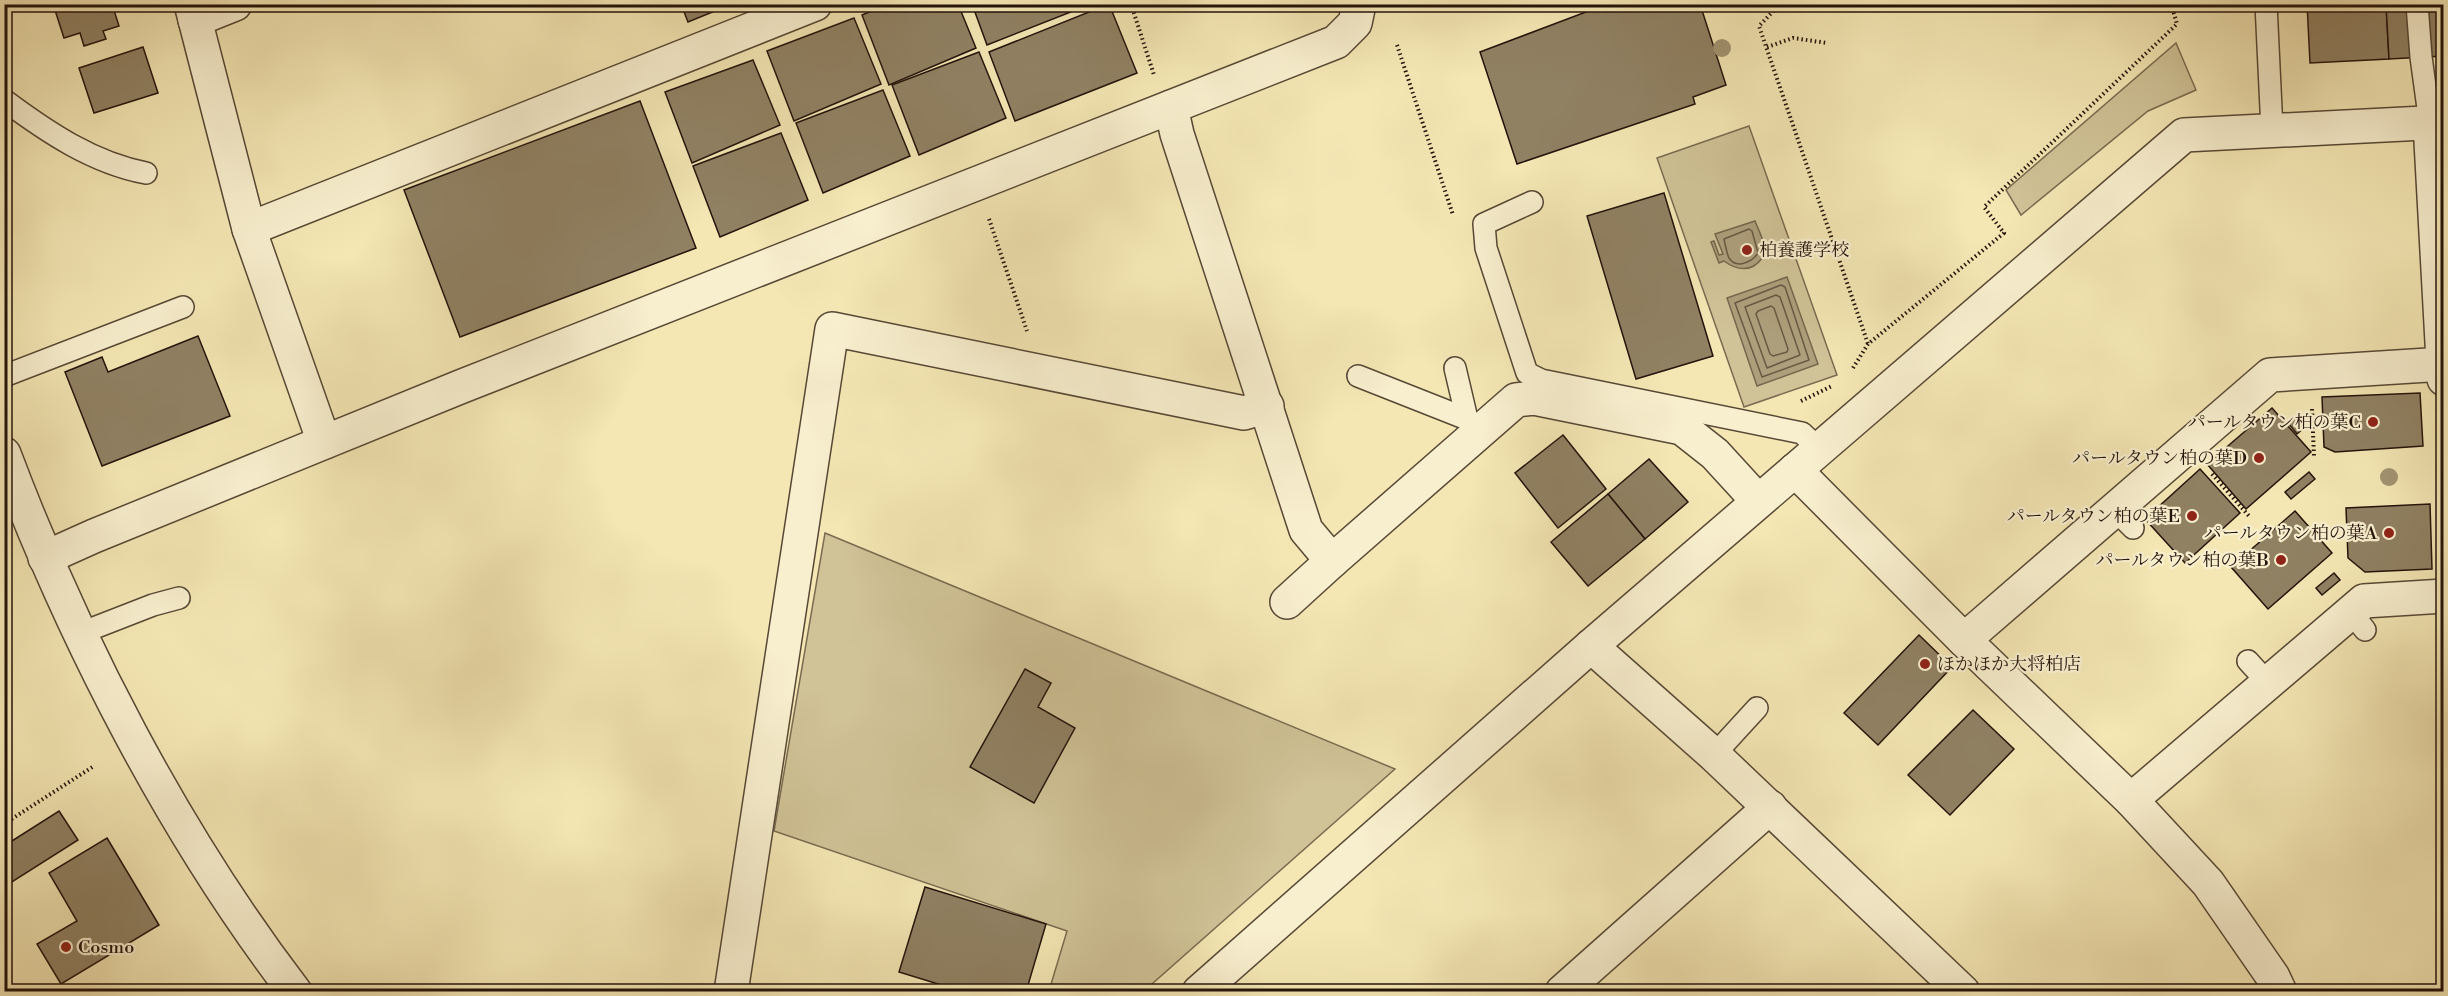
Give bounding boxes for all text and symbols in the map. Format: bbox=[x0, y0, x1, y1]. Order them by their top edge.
place label: 柏養護学校 bbox=[1759, 239, 1849, 262]
marker: 柏養護学校 bbox=[1740, 243, 1754, 257]
place label: パールタウン柏の葉C bbox=[2188, 411, 2361, 434]
marker: パールタウン柏の葉C bbox=[2366, 415, 2380, 429]
place label: パールタウン柏の葉D bbox=[2072, 447, 2247, 470]
marker: パールタウン柏の葉D bbox=[2252, 451, 2266, 465]
place label: パールタウン柏の葉E bbox=[2007, 505, 2180, 528]
marker: パールタウン柏の葉E bbox=[2185, 509, 2199, 523]
place label: パールタウン柏の葉A bbox=[2204, 522, 2378, 545]
marker: パールタウン柏の葉A bbox=[2382, 526, 2396, 540]
place label: パールタウン柏の葉B bbox=[2095, 549, 2269, 572]
marker: パールタウン柏の葉B bbox=[2274, 553, 2288, 567]
place label: ほかほか大将柏店 bbox=[1937, 653, 2081, 676]
marker: ほかほか大将柏店 bbox=[1918, 657, 1932, 671]
place label: Cosmo bbox=[78, 936, 134, 959]
marker: Cosmo bbox=[59, 940, 73, 954]

